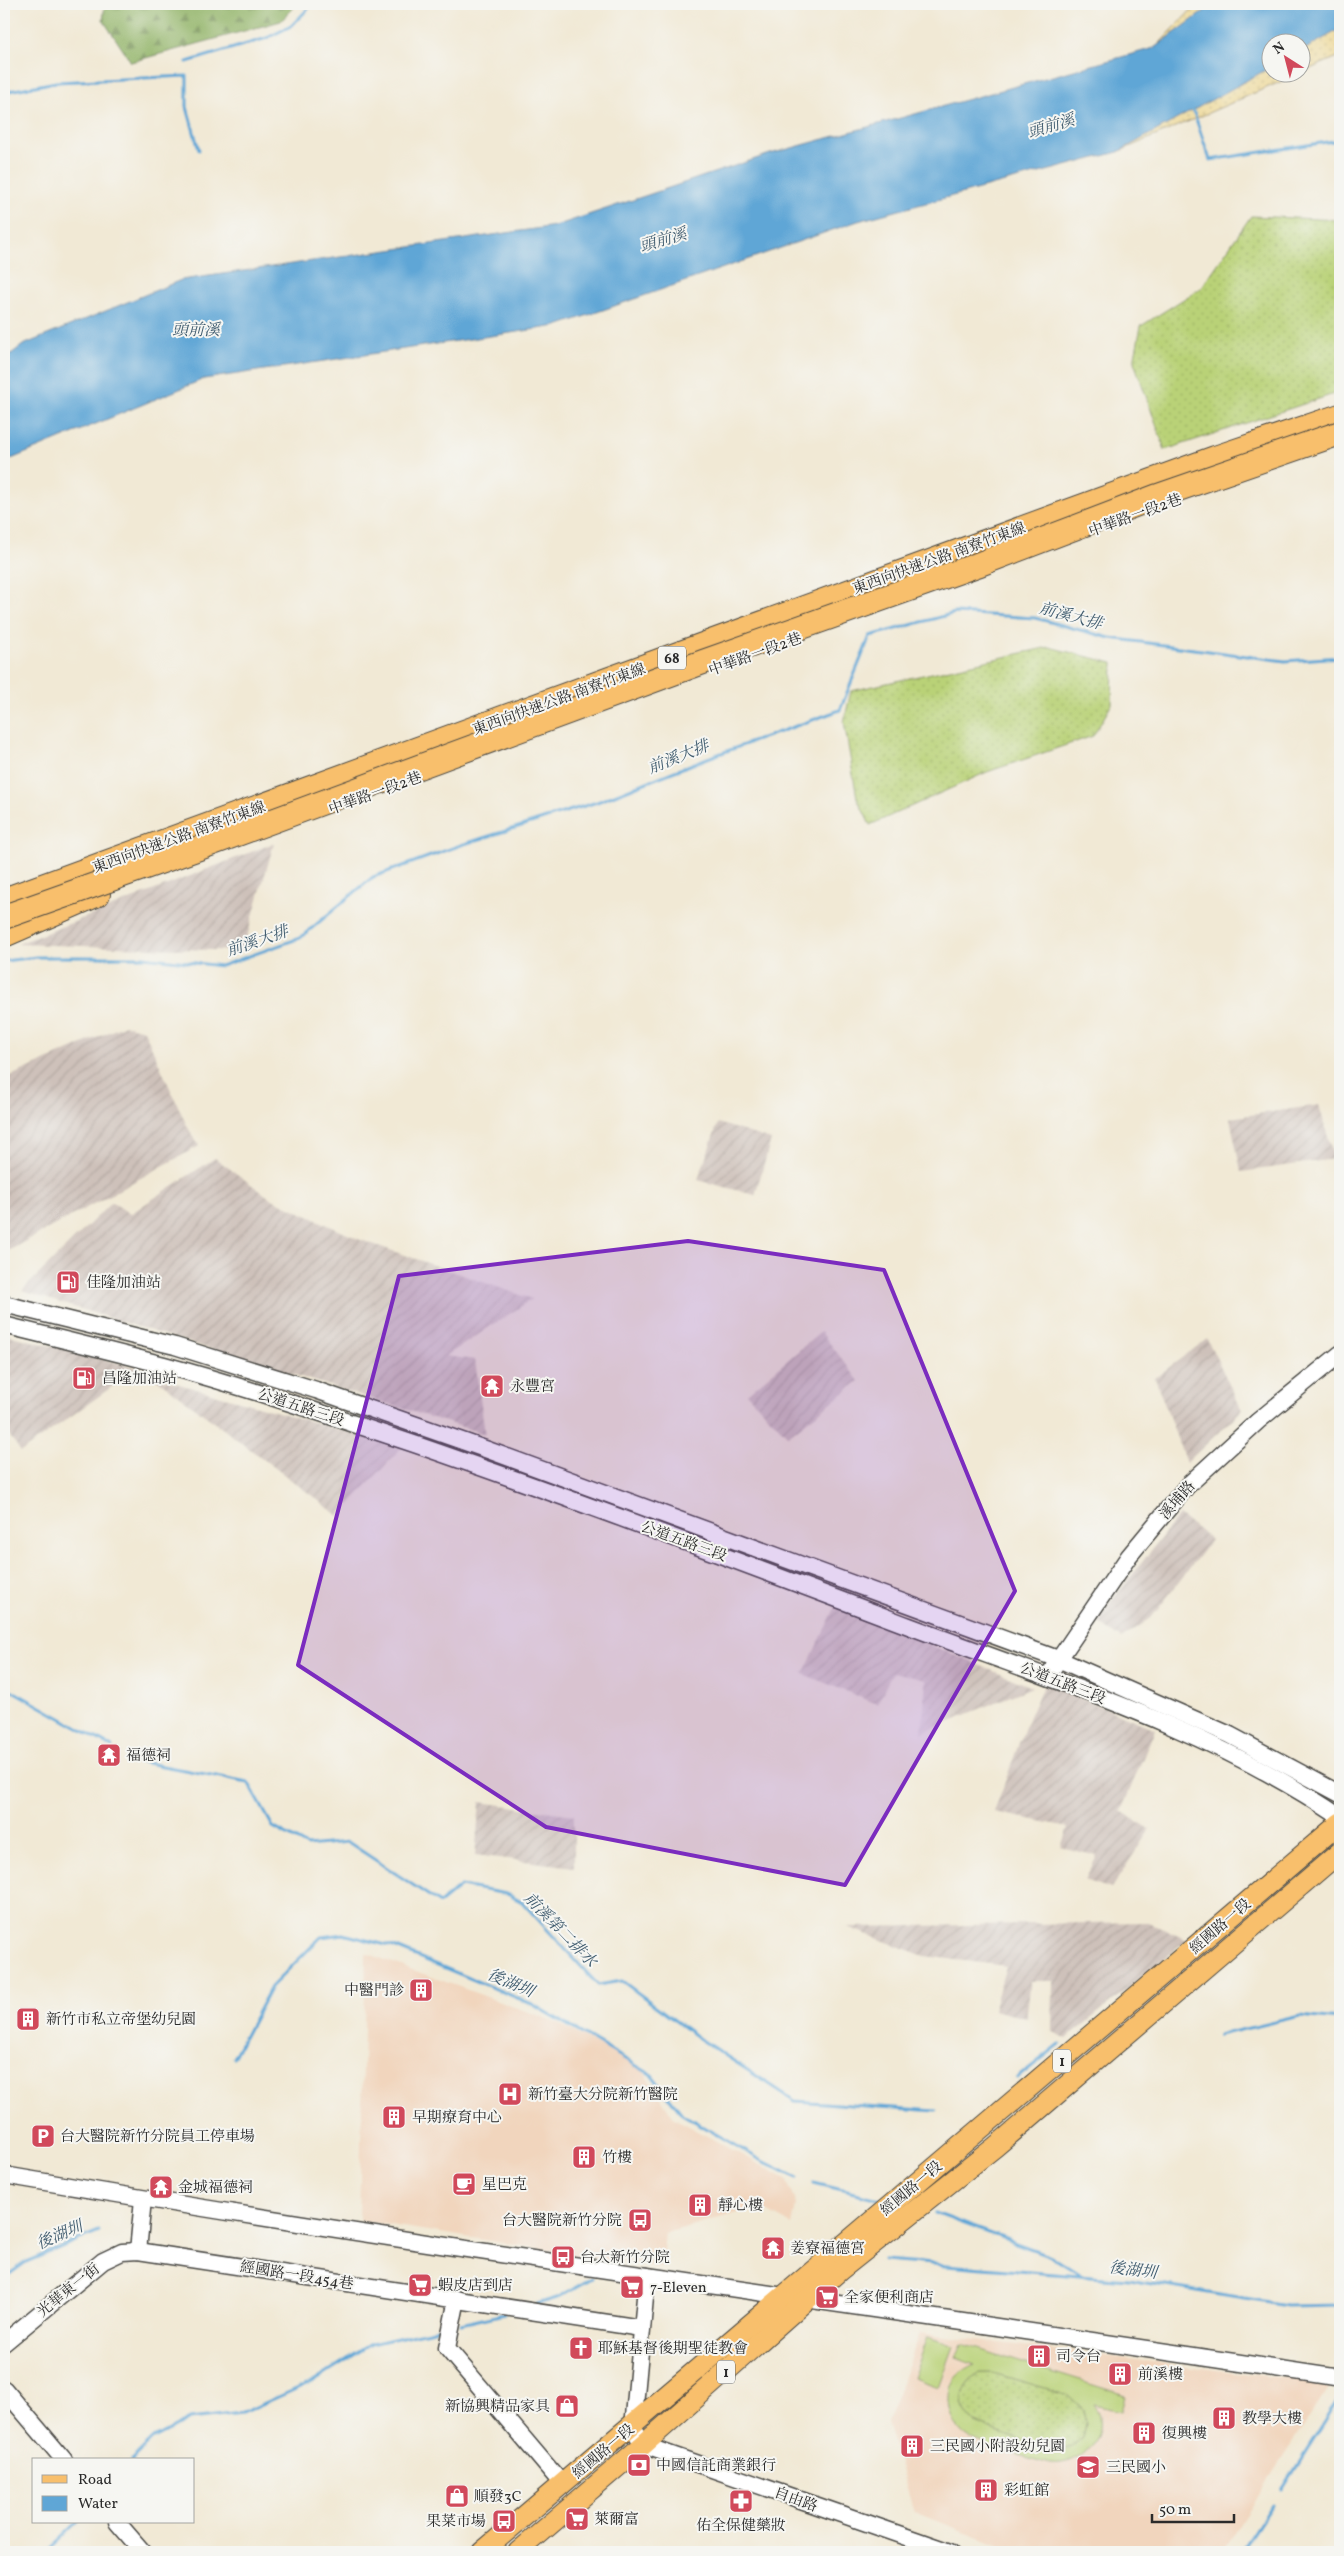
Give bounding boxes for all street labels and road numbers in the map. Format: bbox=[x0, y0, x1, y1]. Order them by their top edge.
street label: 中華路一段2巷 bbox=[1086, 490, 1185, 543]
street label: 東西向快速公路 南寮竹東線 bbox=[850, 518, 1029, 601]
street label: 中華路一段2巷 bbox=[706, 629, 805, 682]
road number: 68 bbox=[658, 646, 686, 670]
street label: 東西向快速公路 南寮竹東線 bbox=[470, 659, 649, 742]
street label: 中華路一段2巷 bbox=[326, 768, 425, 821]
street label: 東西向快速公路 南寮竹東線 bbox=[90, 797, 269, 880]
street label: 公道五路三段 bbox=[254, 1385, 347, 1432]
street label: 溪埔路 bbox=[1155, 1477, 1201, 1525]
street label: 公道五路三段 bbox=[638, 1517, 729, 1568]
street label: 公道五路三段 bbox=[1017, 1658, 1108, 1710]
street label: 經國路一段 bbox=[1186, 1895, 1256, 1960]
road number: 1 bbox=[1053, 2050, 1071, 2072]
street label: 經國路一段 bbox=[876, 2157, 947, 2221]
street label: 經國路一段454巷 bbox=[238, 2257, 355, 2296]
street label: 光華東一街 bbox=[33, 2259, 105, 2323]
road number: 1 bbox=[717, 2360, 735, 2384]
street label: 經國路一段 bbox=[568, 2420, 639, 2484]
street label: 自由路 bbox=[771, 2483, 820, 2518]

